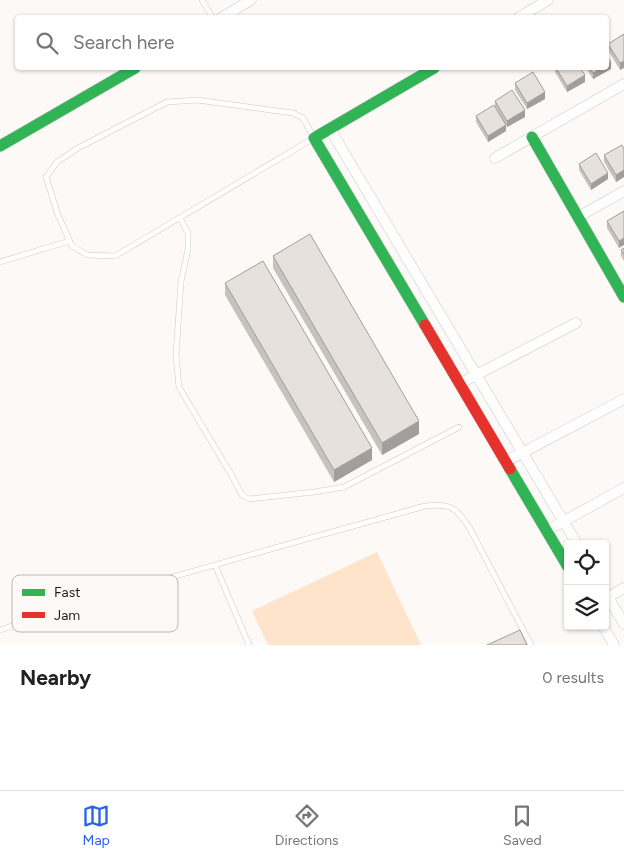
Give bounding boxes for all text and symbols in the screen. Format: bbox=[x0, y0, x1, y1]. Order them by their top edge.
search box bbox=[15, 15, 609, 70]
icon: search bbox=[33, 29, 61, 57]
text: Search here bbox=[73, 31, 175, 54]
map controls bbox=[564, 540, 609, 630]
button: locate bbox=[564, 540, 609, 585]
legend bbox=[12, 575, 178, 632]
text: Fast bbox=[54, 584, 80, 601]
button: layers bbox=[564, 585, 609, 630]
text: Jam bbox=[54, 607, 80, 624]
text: Nearby bbox=[20, 665, 91, 690]
text: 0 results bbox=[542, 668, 604, 687]
tab: Map bbox=[82, 802, 110, 849]
tab: Directions bbox=[275, 802, 339, 849]
tab: Saved bbox=[503, 802, 542, 849]

